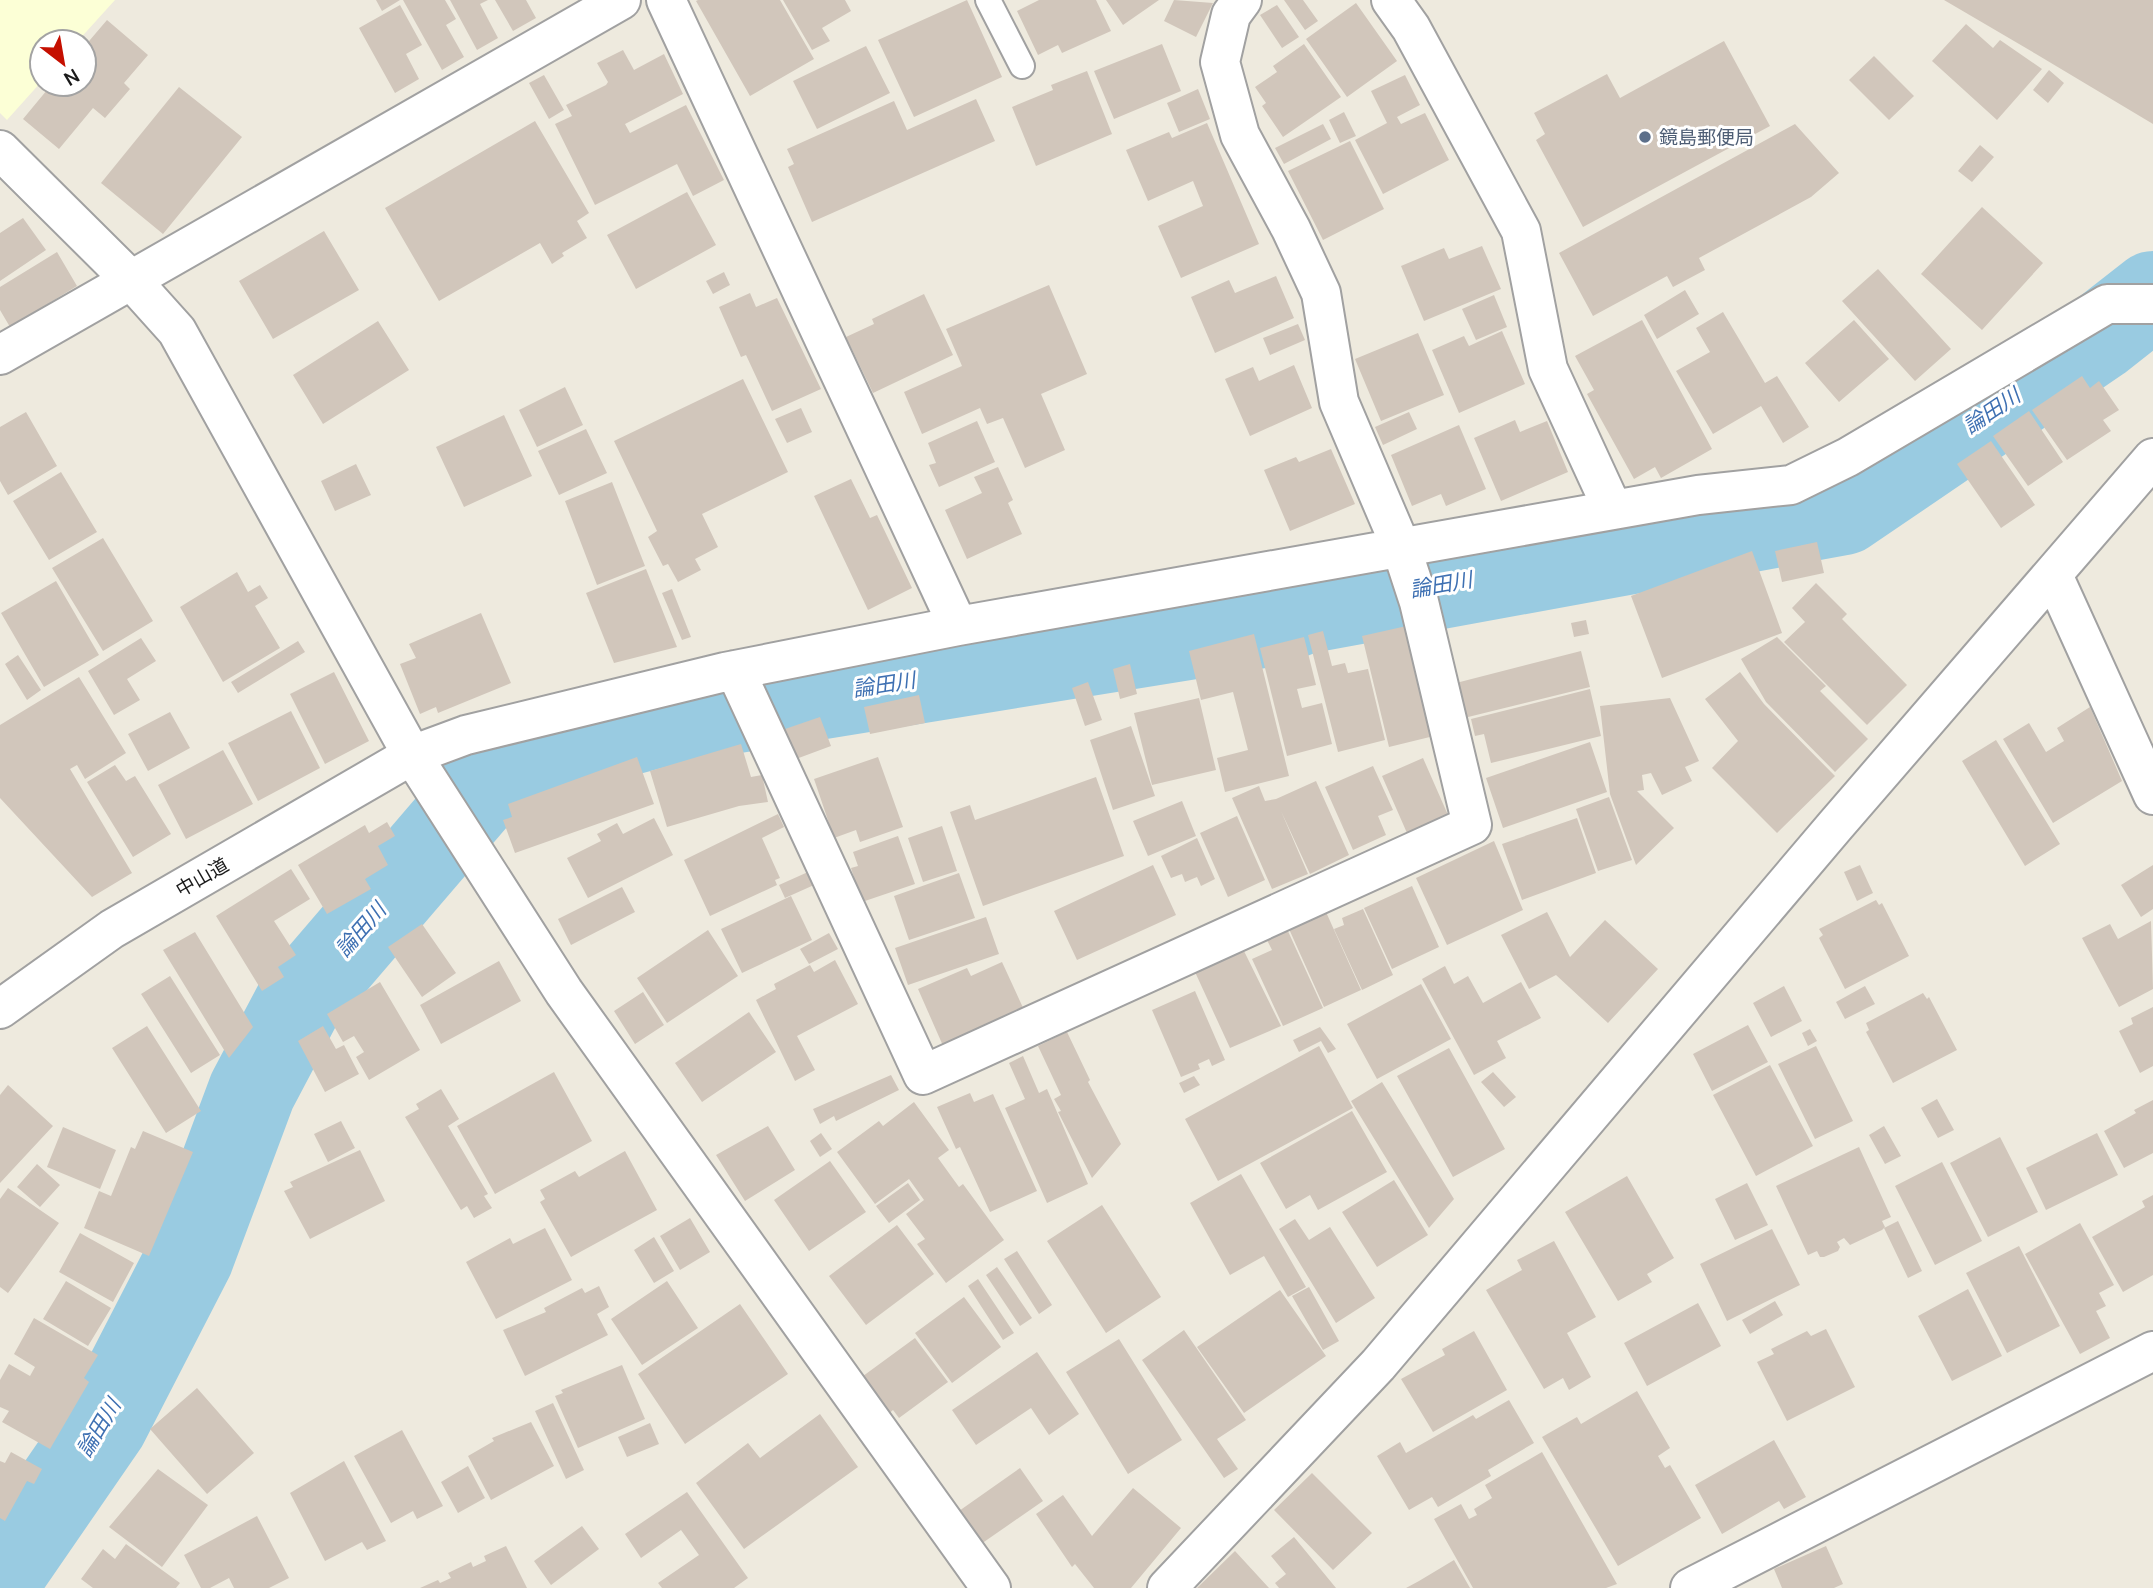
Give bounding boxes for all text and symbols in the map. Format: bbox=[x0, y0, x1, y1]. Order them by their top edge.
north arrow bbox=[28, 28, 98, 98]
text: N bbox=[59, 63, 84, 92]
place label: 鏡島郵便局 bbox=[1659, 124, 1754, 150]
marker: 鏡島郵便局 bbox=[1637, 129, 1653, 145]
water label: 論田川 bbox=[1957, 380, 2027, 439]
water label: 論田川 bbox=[1407, 564, 1476, 603]
water label: 論田川 bbox=[851, 665, 919, 703]
street label: 中山道 bbox=[171, 851, 233, 903]
water label: 論田川 bbox=[329, 895, 393, 962]
water label: 論田川 bbox=[70, 1392, 127, 1462]

